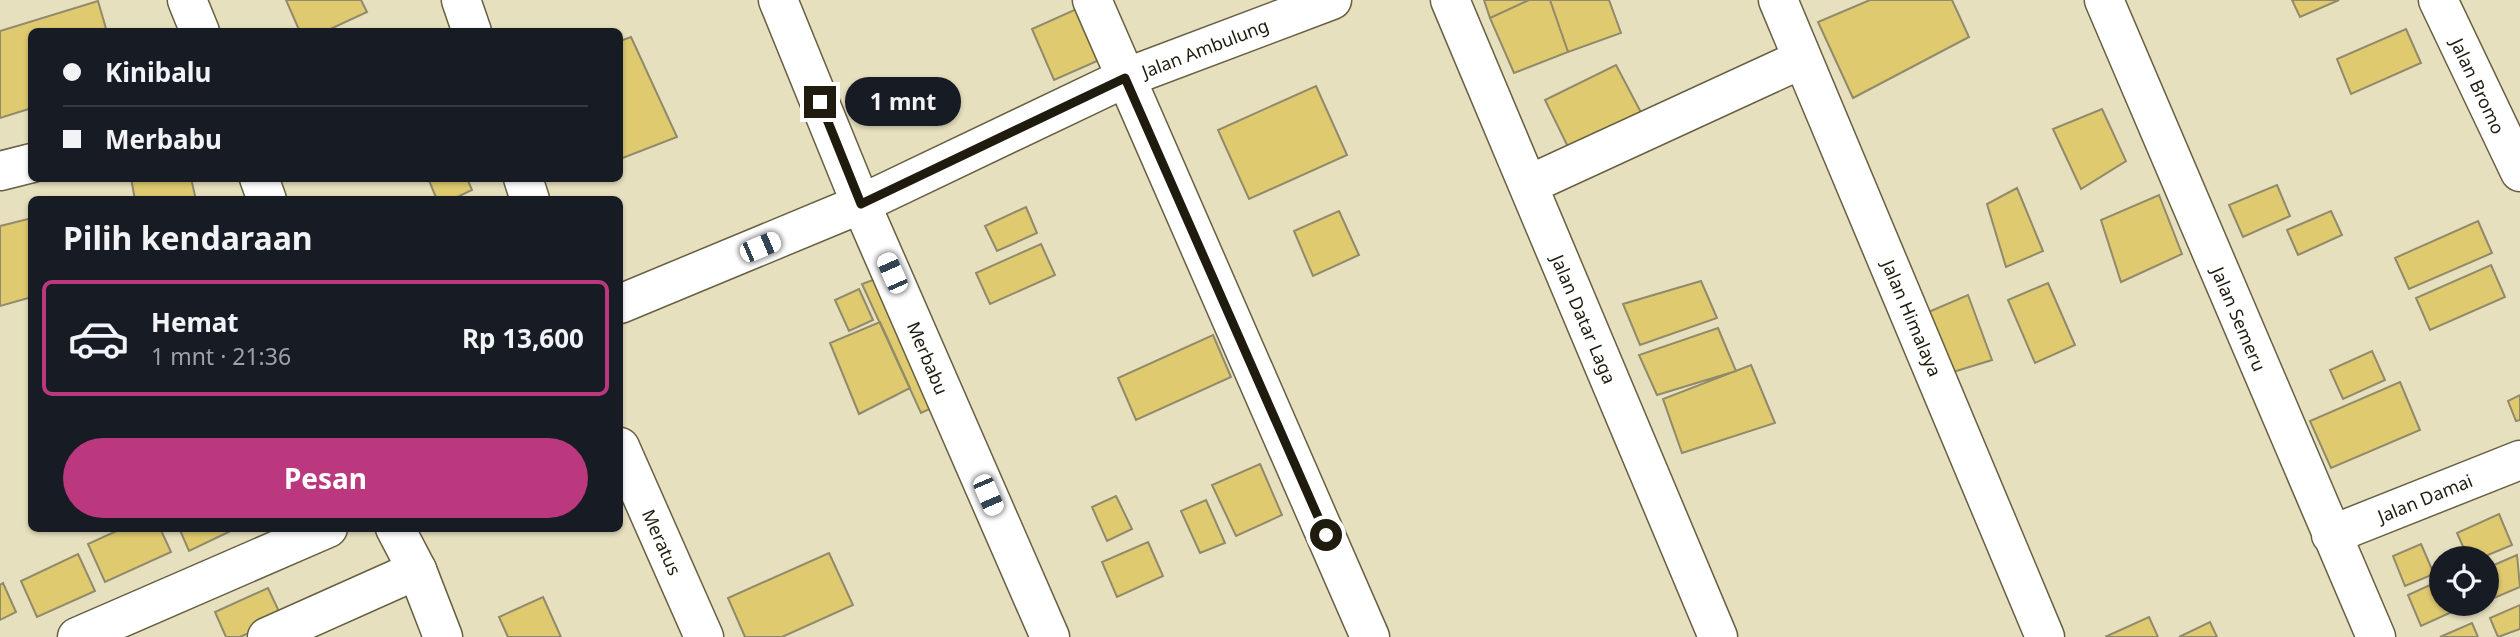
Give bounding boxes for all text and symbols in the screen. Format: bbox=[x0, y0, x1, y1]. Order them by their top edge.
street label: Jalan Ambulung bbox=[1136, 13, 1272, 84]
street label: Jalan Bromo bbox=[2445, 32, 2511, 138]
text: Kinibalu bbox=[105, 54, 211, 90]
callout: 1 mnt bbox=[844, 78, 960, 126]
text: 1 mnt bbox=[870, 85, 936, 117]
route end bbox=[804, 86, 836, 118]
text: Merbabu bbox=[105, 121, 222, 157]
text: Pilih kendaraan bbox=[63, 216, 313, 259]
car bbox=[737, 229, 784, 265]
street label: Jalan Datar Laga bbox=[1545, 249, 1622, 387]
car bbox=[874, 250, 911, 296]
street label: Jalan Himalaya bbox=[1876, 254, 1947, 380]
street label: Jalan Semeru bbox=[2205, 261, 2272, 375]
text: Hemat bbox=[151, 304, 239, 340]
icon: car bbox=[67, 307, 130, 370]
street label: Merbabu bbox=[902, 318, 954, 398]
text: Rp 13,600 bbox=[462, 320, 584, 356]
text: 1 mnt · 21:36 bbox=[151, 340, 291, 372]
button: Pesan bbox=[63, 438, 588, 518]
street label: Jalan Damai bbox=[2372, 468, 2476, 529]
car bbox=[971, 472, 1006, 518]
street label: Meratus bbox=[637, 505, 687, 579]
route start bbox=[1310, 519, 1342, 551]
map controls bbox=[2429, 546, 2499, 616]
button: locate bbox=[2429, 546, 2499, 616]

